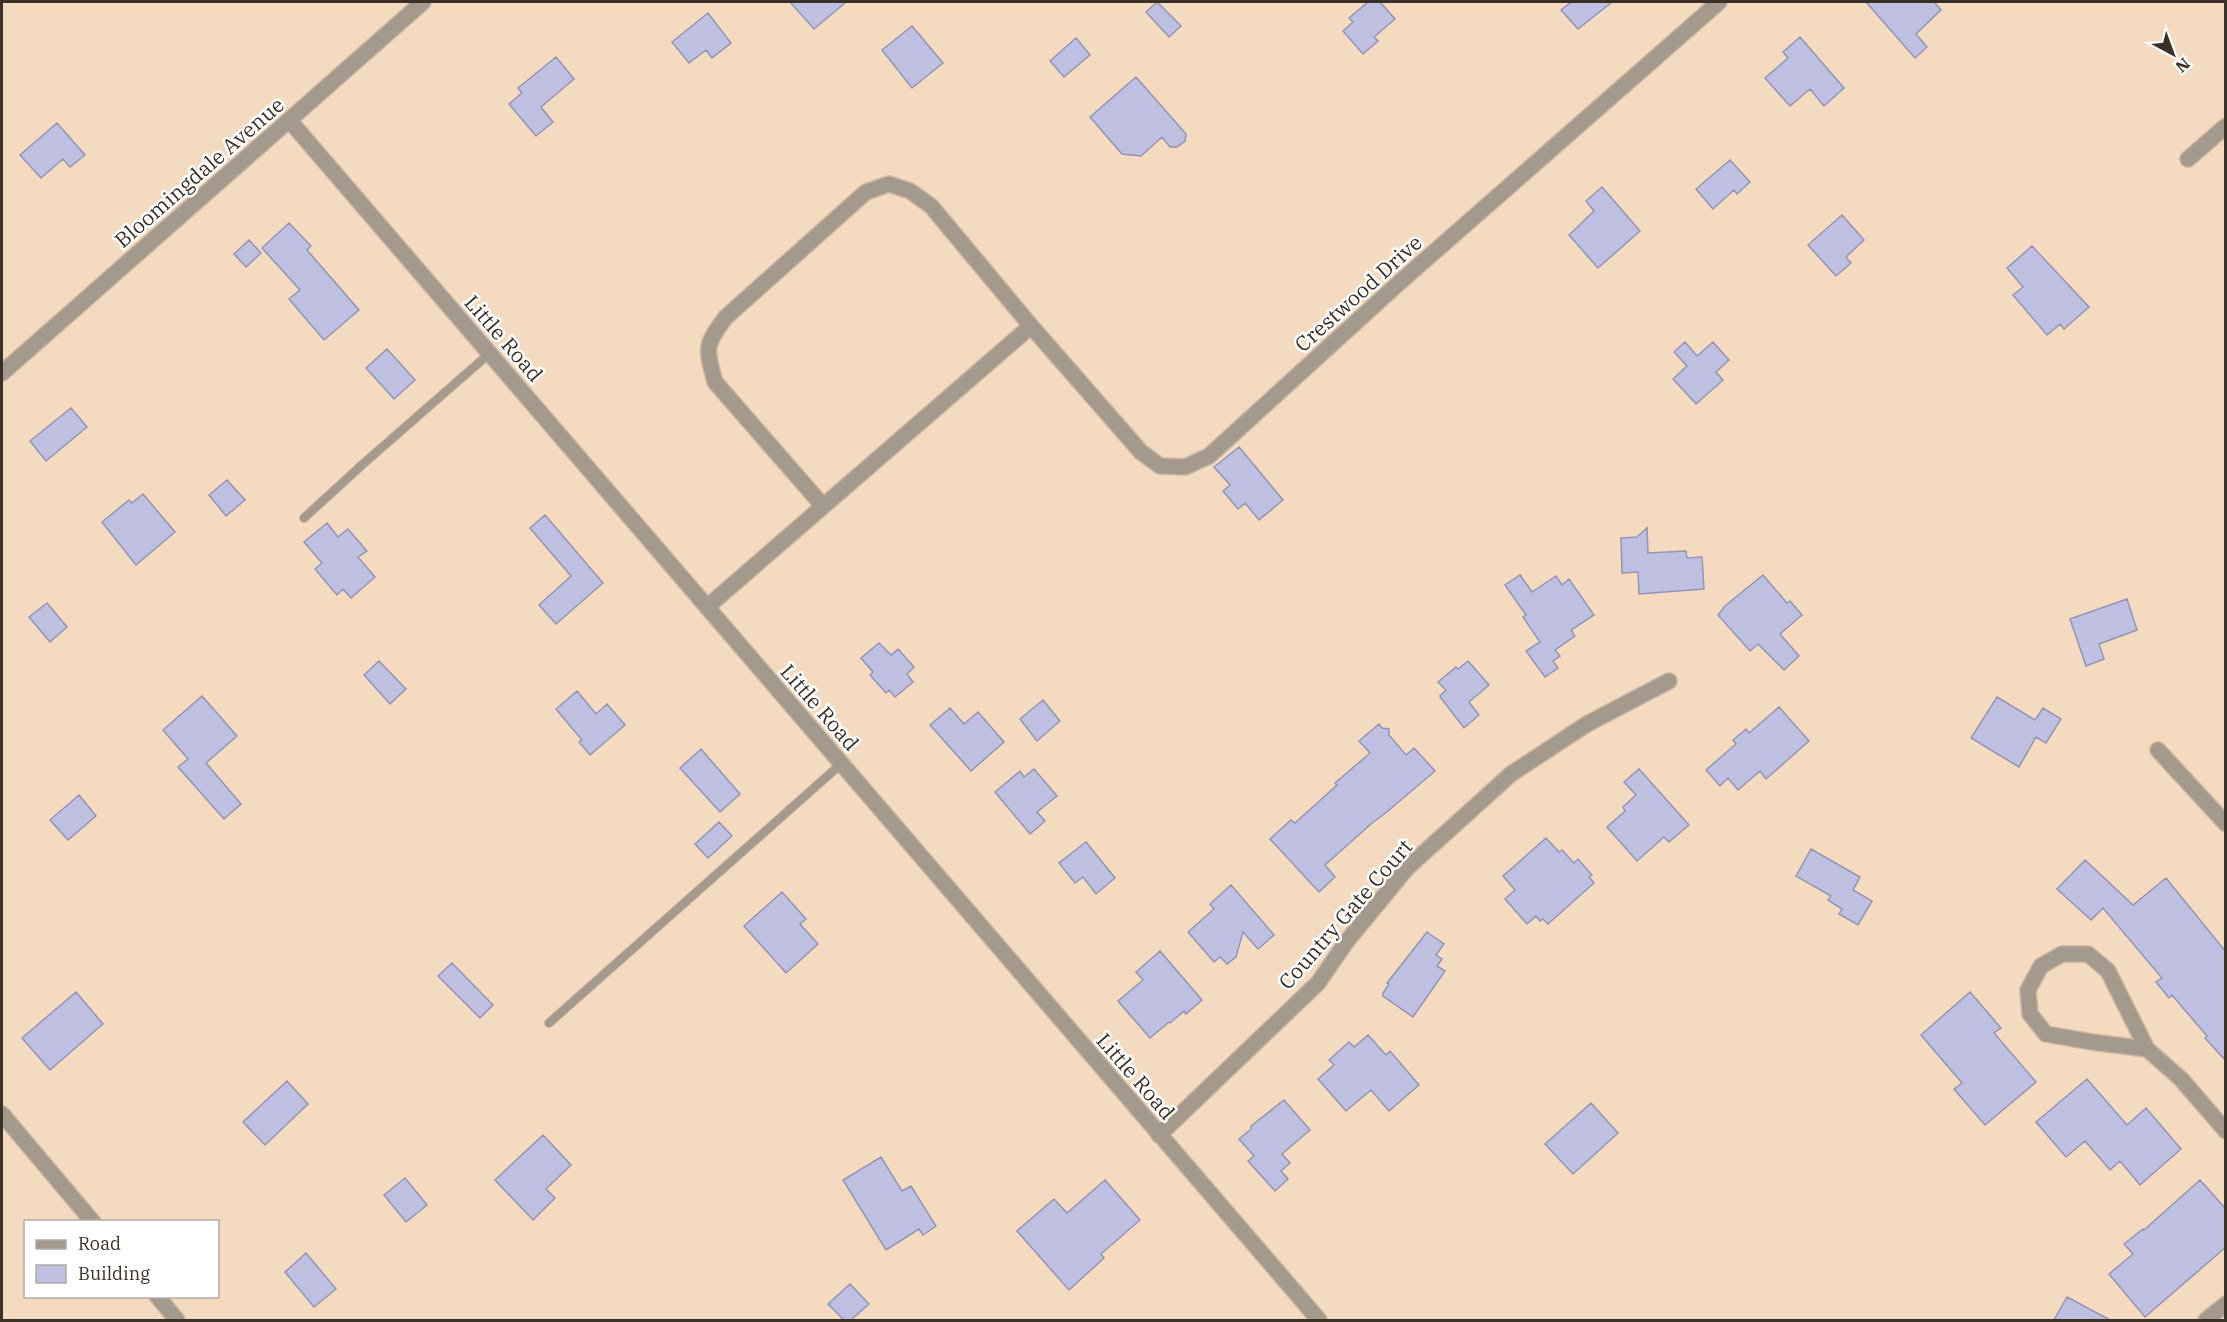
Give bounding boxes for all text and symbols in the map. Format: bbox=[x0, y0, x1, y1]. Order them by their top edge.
north arrow bbox=[2143, 24, 2203, 84]
text: N bbox=[2172, 54, 2194, 77]
street label: Bloomingdale Avenue bbox=[108, 91, 290, 253]
street label: Crestwood Drive bbox=[1288, 228, 1428, 358]
street label: Little Road bbox=[459, 289, 550, 387]
street label: Little Road bbox=[775, 658, 866, 756]
street label: Country Gate Court bbox=[1272, 833, 1418, 995]
street label: Little Road bbox=[1091, 1027, 1182, 1125]
legend bbox=[24, 1220, 219, 1298]
text: Road bbox=[78, 1232, 121, 1255]
text: Building bbox=[78, 1262, 150, 1285]

